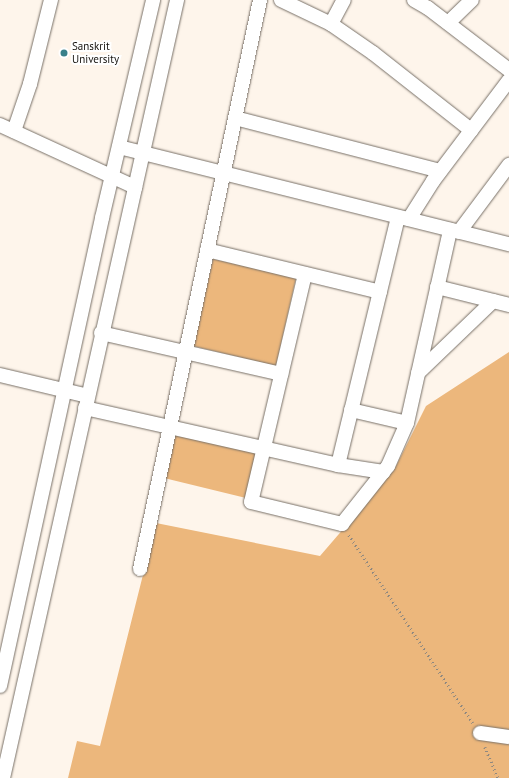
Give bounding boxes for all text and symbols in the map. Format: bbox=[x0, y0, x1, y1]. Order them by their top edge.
place label: Sanskrit University bbox=[72, 40, 119, 66]
marker: Sanskrit University bbox=[59, 48, 69, 58]

